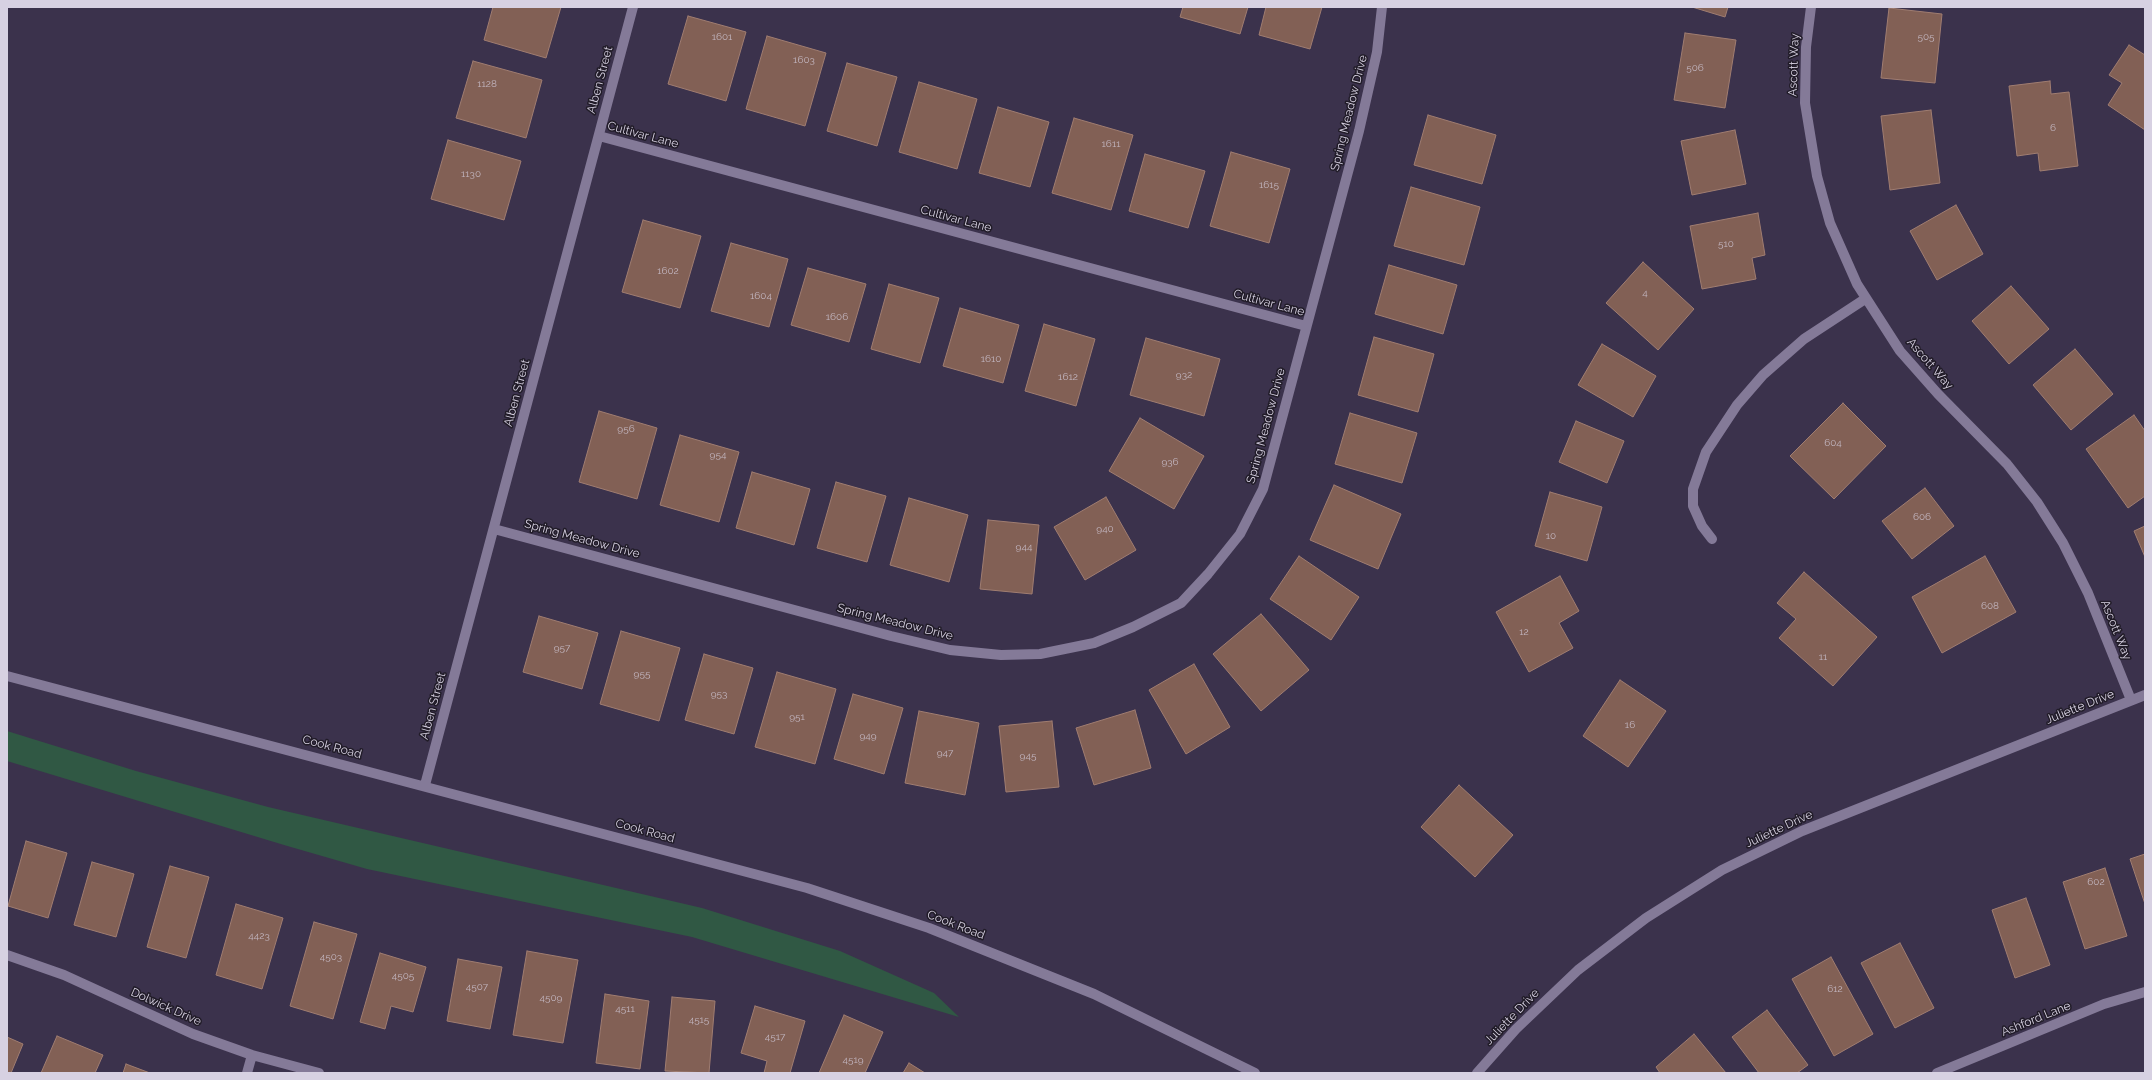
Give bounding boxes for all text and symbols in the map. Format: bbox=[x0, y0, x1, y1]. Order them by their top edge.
house number: 1601 bbox=[712, 31, 732, 43]
house number: 505 bbox=[1917, 31, 1935, 43]
street label: Ascott Way bbox=[1786, 33, 1802, 97]
street label: Alben Street bbox=[584, 45, 616, 115]
house number: 1603 bbox=[793, 54, 815, 66]
street label: Spring Meadow Drive bbox=[1328, 54, 1370, 172]
house number: 506 bbox=[1686, 62, 1704, 74]
house number: 1128 bbox=[477, 78, 497, 90]
street label: Cultivar Lane bbox=[606, 119, 680, 151]
house number: 6 bbox=[2050, 122, 2056, 134]
house number: 1611 bbox=[1102, 138, 1120, 150]
house number: 1130 bbox=[461, 168, 481, 180]
house number: 1615 bbox=[1259, 179, 1279, 191]
street label: Cultivar Lane bbox=[919, 203, 993, 235]
house number: 510 bbox=[1718, 238, 1734, 250]
house number: 1602 bbox=[657, 265, 679, 277]
street label: Cultivar Lane bbox=[1232, 287, 1306, 319]
house number: 4 bbox=[1642, 287, 1648, 299]
house number: 1604 bbox=[750, 290, 772, 302]
house number: 1606 bbox=[826, 311, 848, 323]
street label: Ascott Way bbox=[1904, 335, 1956, 393]
house number: 1610 bbox=[981, 353, 1001, 365]
street label: Alben Street bbox=[501, 358, 533, 428]
street label: Spring Meadow Drive bbox=[1244, 367, 1288, 485]
house number: 932 bbox=[1176, 369, 1192, 381]
house number: 1612 bbox=[1058, 371, 1078, 383]
house number: 956 bbox=[617, 423, 635, 435]
house number: 604 bbox=[1824, 437, 1842, 449]
house number: 954 bbox=[710, 449, 726, 461]
house number: 936 bbox=[1161, 456, 1179, 468]
house number: 606 bbox=[1913, 511, 1931, 523]
street label: Spring Meadow Drive bbox=[523, 517, 641, 561]
house number: 940 bbox=[1096, 523, 1114, 535]
house number: 10 bbox=[1546, 530, 1556, 542]
house number: 944 bbox=[1016, 541, 1032, 553]
street label: Ascott Way bbox=[2097, 598, 2135, 662]
house number: 608 bbox=[1981, 600, 1999, 612]
street label: Spring Meadow Drive bbox=[836, 601, 954, 643]
house number: 12 bbox=[1519, 626, 1529, 638]
house number: 957 bbox=[554, 642, 570, 654]
house number: 11 bbox=[1819, 651, 1827, 663]
house number: 955 bbox=[634, 668, 650, 680]
street label: Alben Street bbox=[417, 671, 449, 741]
street label: Juliette Drive bbox=[2044, 687, 2116, 727]
house number: 953 bbox=[711, 688, 727, 700]
house number: 951 bbox=[789, 711, 805, 723]
house number: 16 bbox=[1625, 719, 1635, 731]
house number: 949 bbox=[859, 730, 877, 742]
street label: Cook Road bbox=[301, 732, 363, 762]
house number: 947 bbox=[937, 747, 953, 759]
house number: 945 bbox=[1020, 750, 1036, 762]
street label: Juliette Drive bbox=[1743, 807, 1815, 851]
street label: Cook Road bbox=[614, 816, 676, 846]
house number: 602 bbox=[2087, 876, 2105, 888]
street label: Cook Road bbox=[925, 907, 987, 943]
house number: 4423 bbox=[248, 930, 270, 942]
house number: 4503 bbox=[320, 951, 342, 963]
house number: 4505 bbox=[392, 970, 414, 982]
house number: 4507 bbox=[466, 981, 488, 993]
house number: 612 bbox=[1827, 983, 1843, 995]
street label: Dolwick Drive bbox=[128, 985, 204, 1029]
street label: Juliette Drive bbox=[1482, 986, 1542, 1048]
house number: 4509 bbox=[540, 992, 562, 1004]
street label: Ashford Lane bbox=[1999, 999, 2073, 1039]
house number: 4511 bbox=[615, 1003, 635, 1015]
house number: 4515 bbox=[689, 1014, 709, 1026]
house number: 4517 bbox=[765, 1031, 785, 1043]
house number: 4519 bbox=[842, 1054, 864, 1066]

